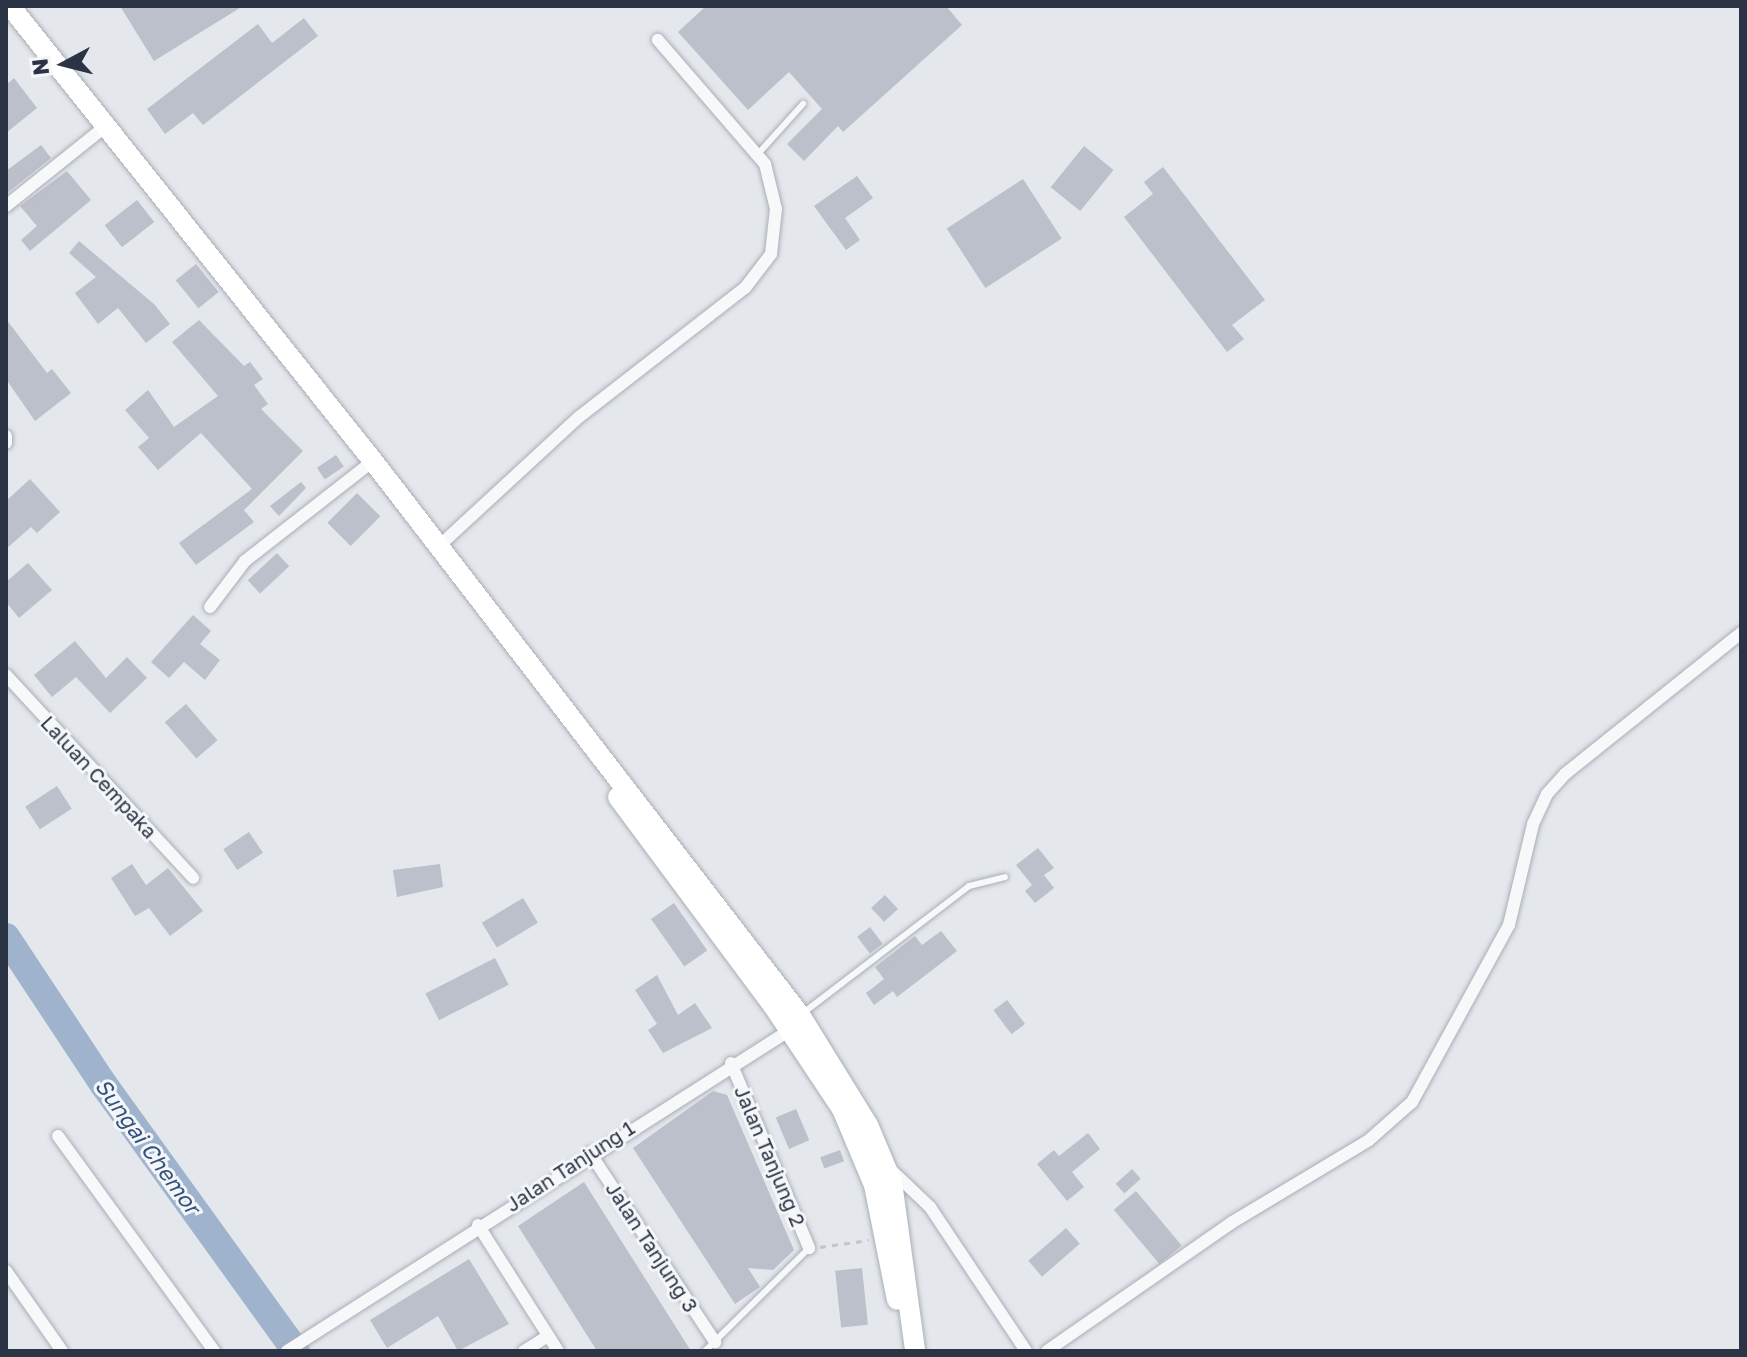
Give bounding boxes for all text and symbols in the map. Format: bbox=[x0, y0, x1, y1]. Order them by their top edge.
north arrow bbox=[24, 24, 104, 104]
text: N bbox=[25, 57, 54, 77]
street label: Laluan Cempaka bbox=[36, 711, 162, 843]
water label: Sungai Chemor bbox=[90, 1073, 206, 1219]
street label: Jalan Tanjung 2 bbox=[730, 1082, 810, 1230]
street label: Jalan Tanjung 1 bbox=[501, 1116, 639, 1216]
street label: Jalan Tanjung 3 bbox=[601, 1177, 703, 1317]

